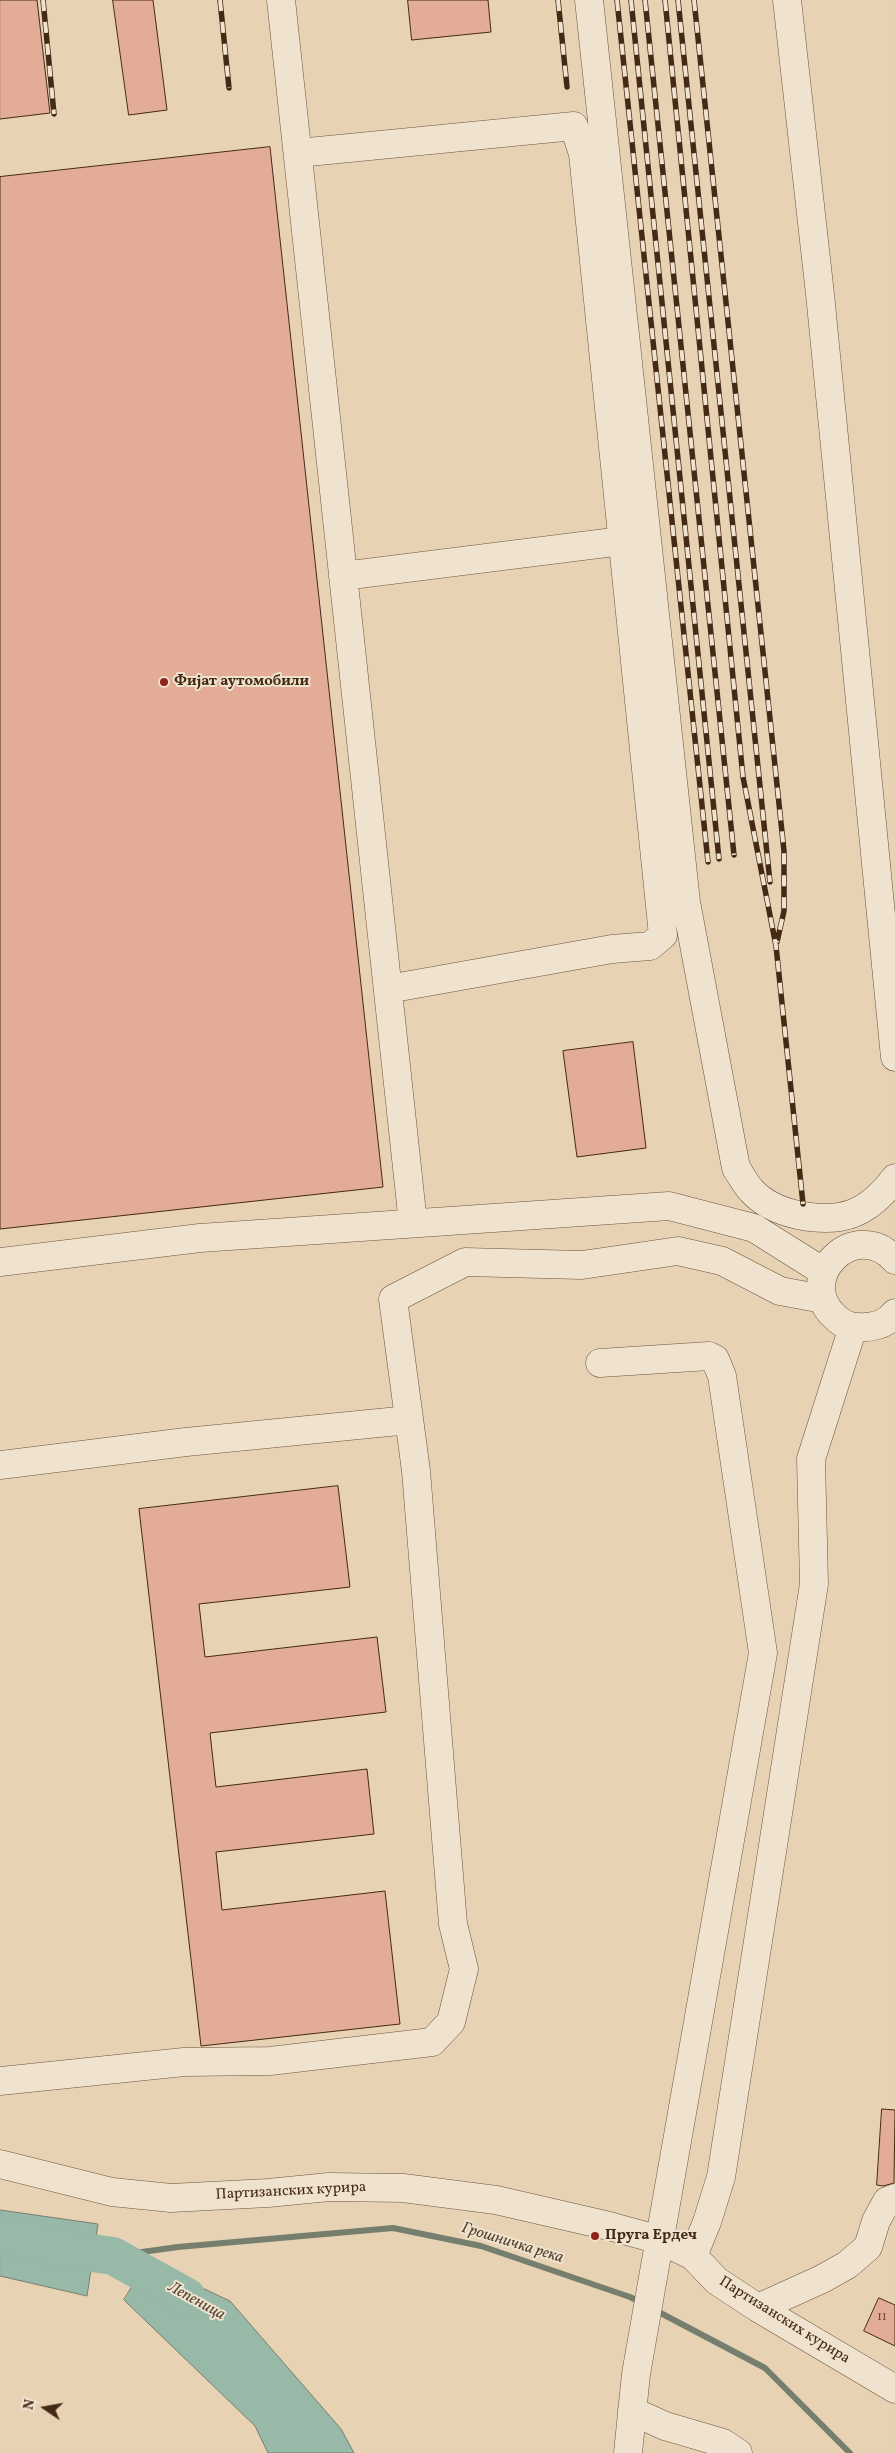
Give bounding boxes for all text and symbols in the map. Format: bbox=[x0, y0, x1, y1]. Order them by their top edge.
place label: Фијат аутомобили bbox=[174, 673, 309, 691]
marker: Фијат аутомобили bbox=[158, 676, 170, 688]
street label: Партизанских курира bbox=[215, 2179, 367, 2205]
water label: Грошничка река bbox=[459, 2219, 565, 2269]
place label: Пруга Ердеч bbox=[605, 2227, 697, 2245]
marker: Пруга Ердеч bbox=[589, 2230, 601, 2242]
street label: Партизанских курира bbox=[715, 2273, 853, 2369]
water label: Лепеница bbox=[164, 2278, 228, 2326]
house number: 11 bbox=[877, 2311, 887, 2325]
north arrow bbox=[20, 2383, 70, 2433]
text: N bbox=[19, 2398, 40, 2412]

